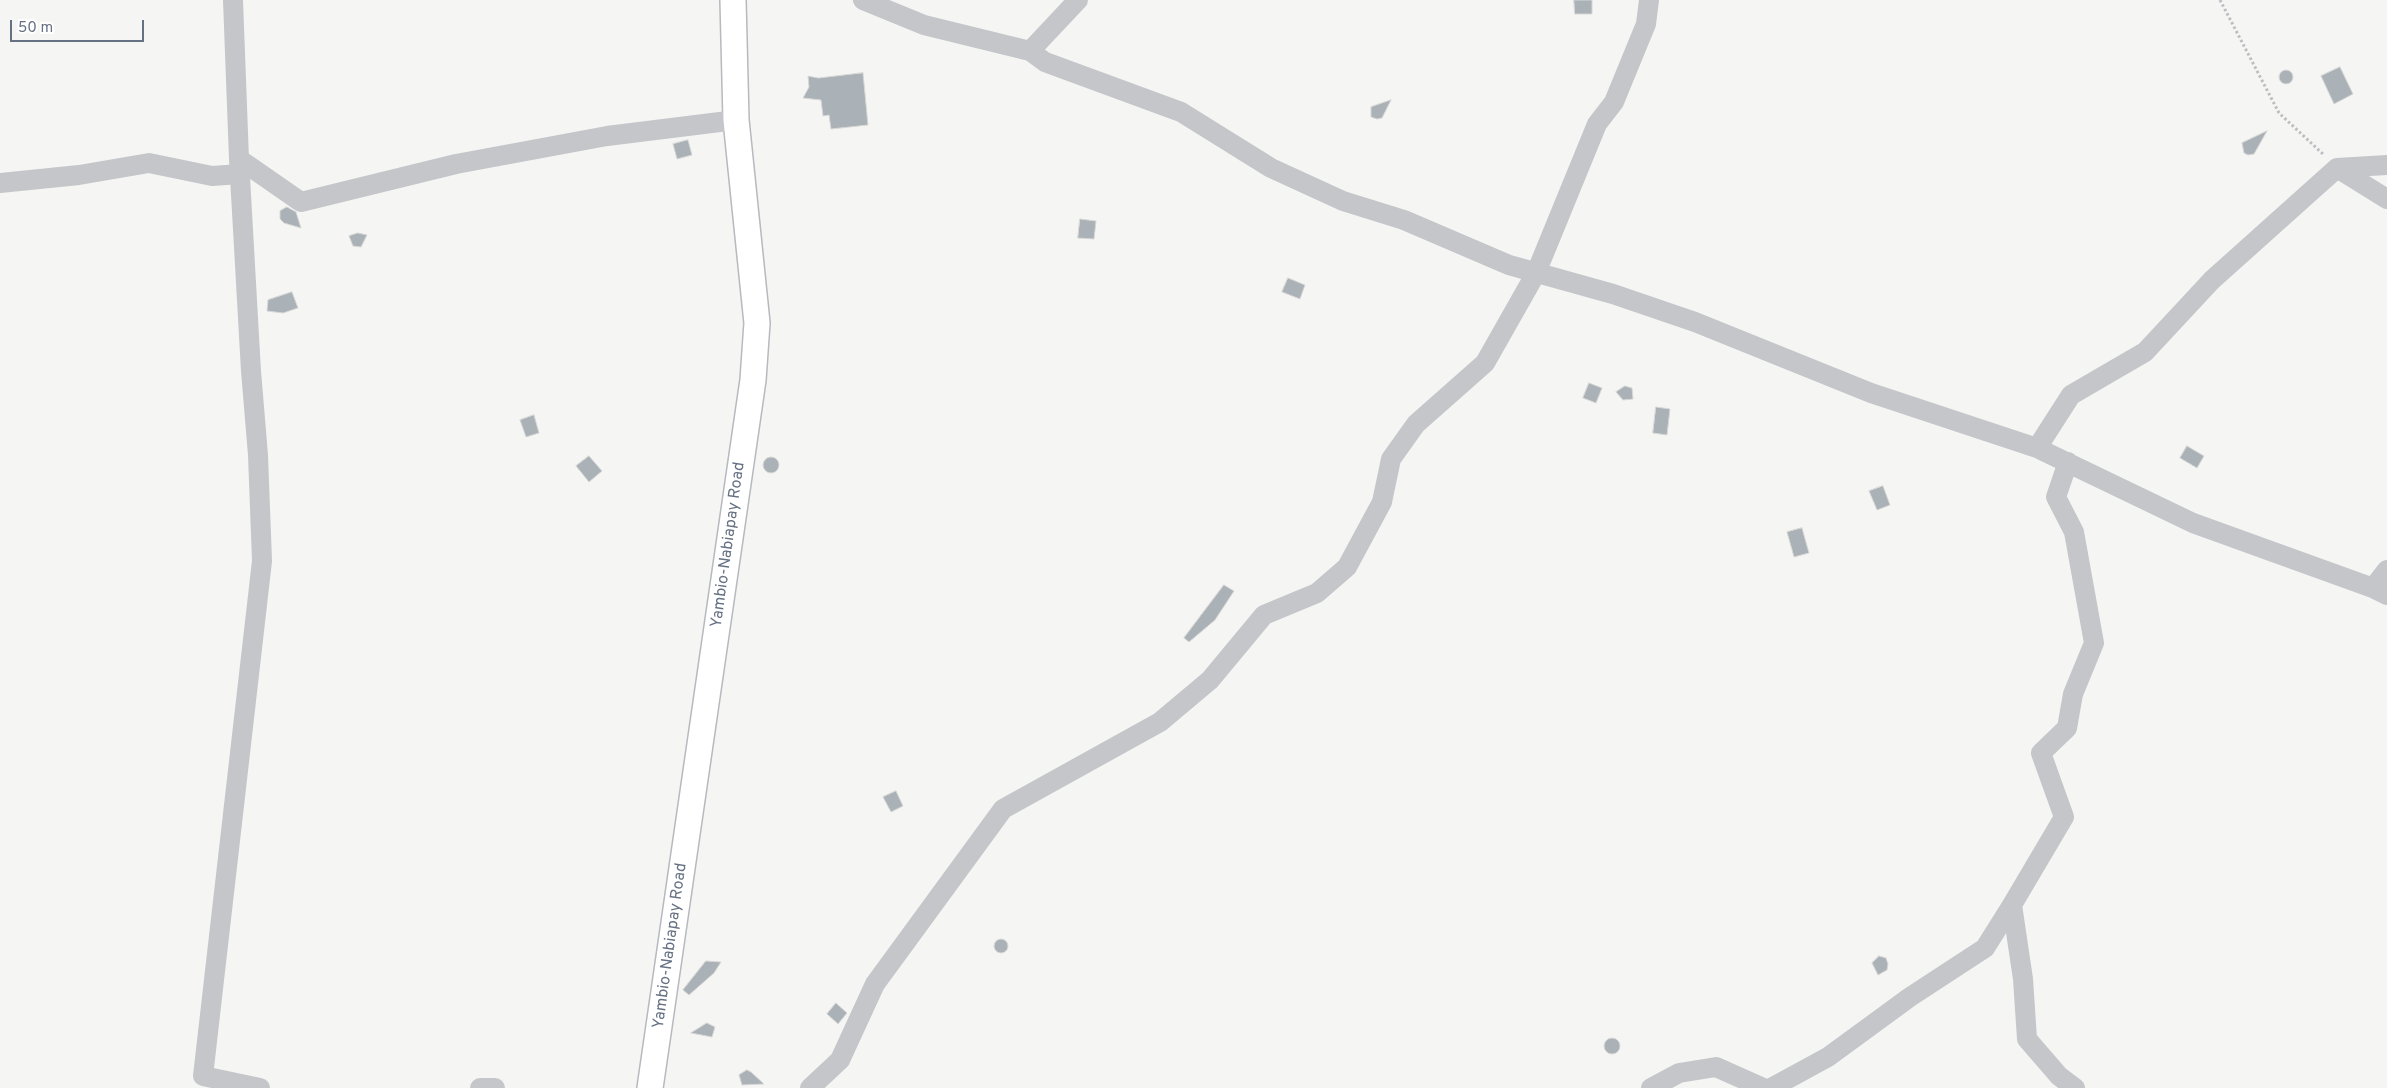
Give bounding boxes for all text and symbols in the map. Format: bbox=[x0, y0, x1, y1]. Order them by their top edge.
scale bar bbox=[12, 10, 146, 42]
text: 50 m bbox=[18, 19, 53, 38]
street label: Yambio-Nabiapay Road bbox=[708, 461, 750, 629]
street label: Yambio-Nabiapay Road bbox=[650, 862, 692, 1030]

